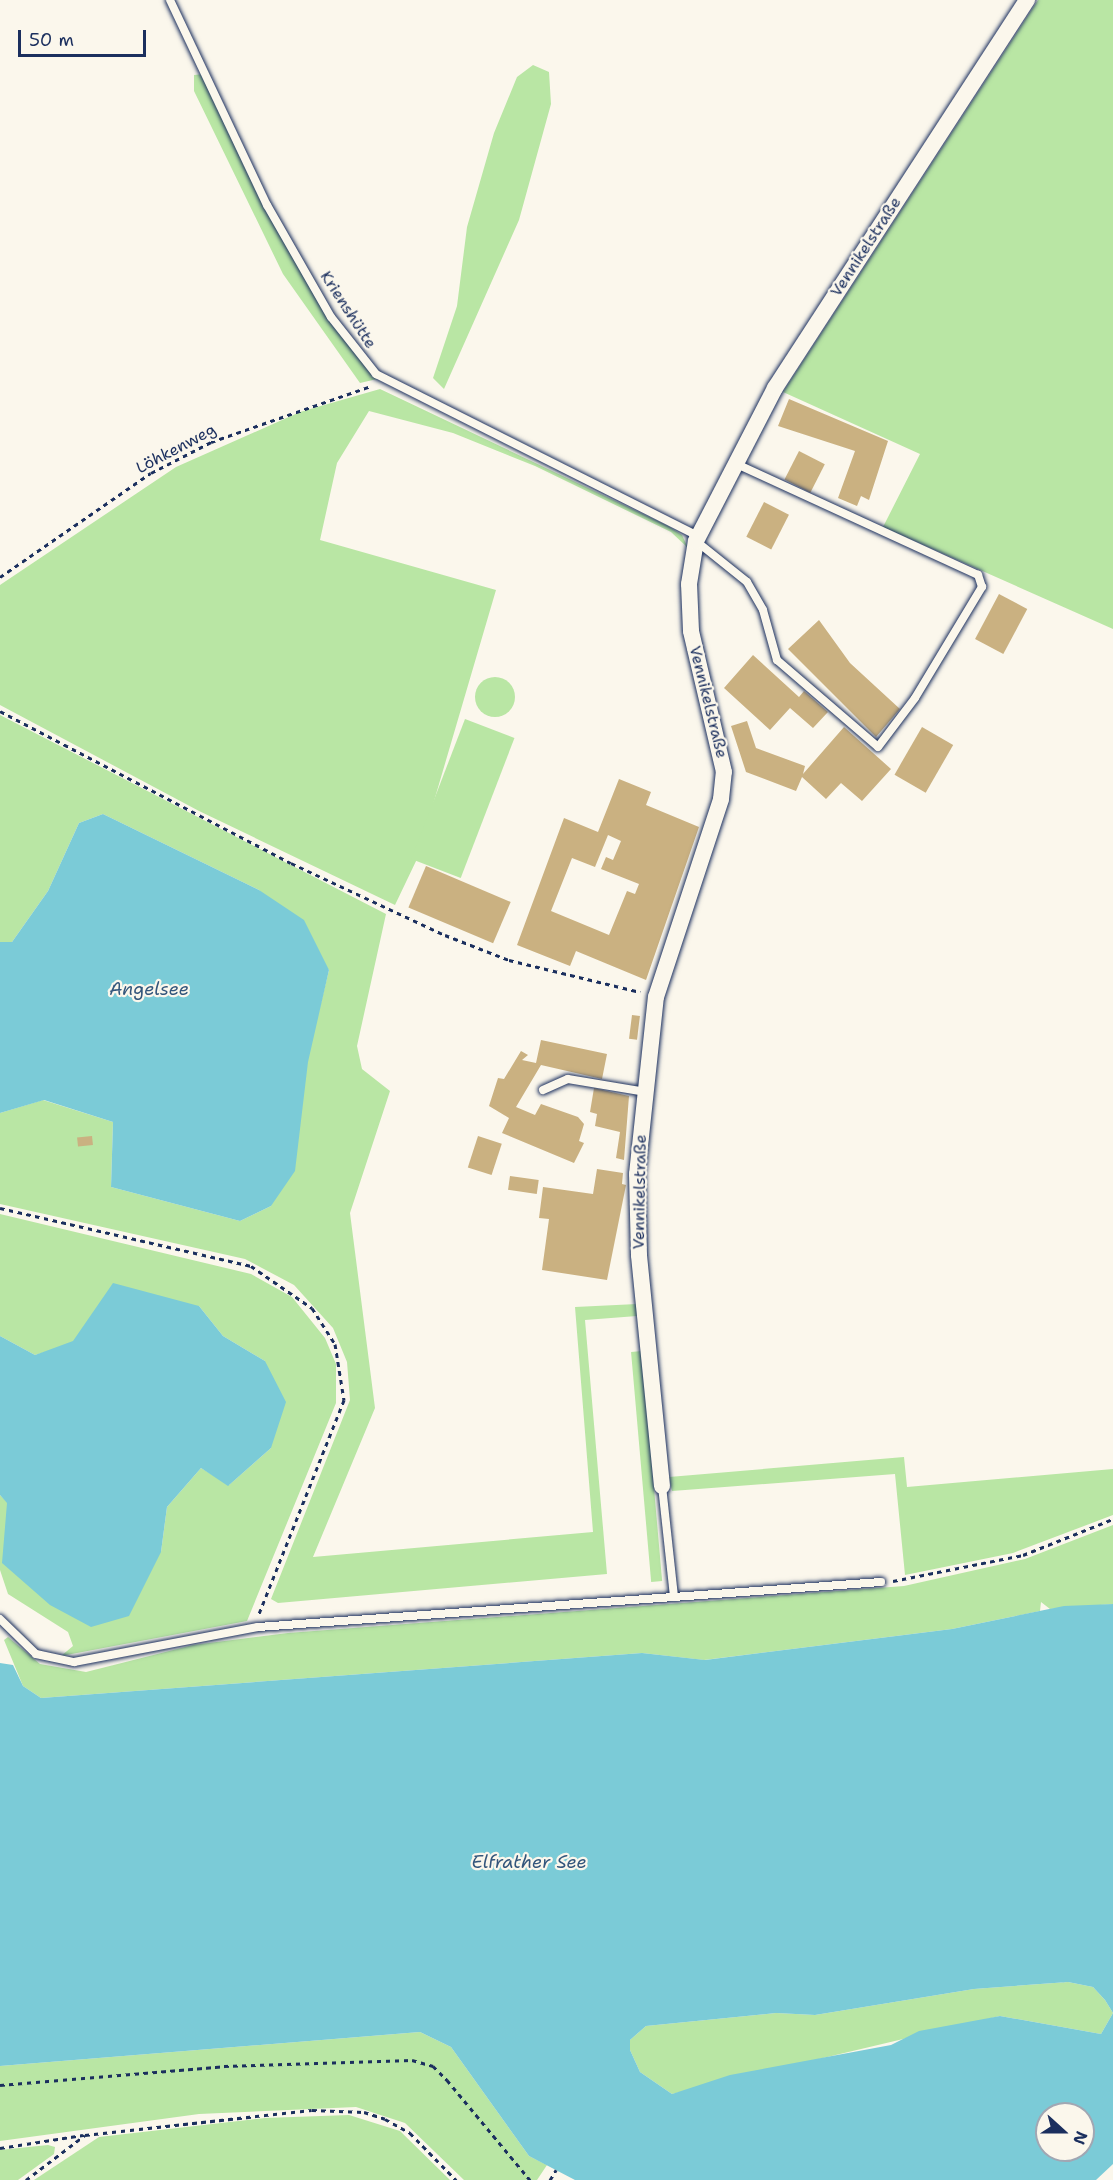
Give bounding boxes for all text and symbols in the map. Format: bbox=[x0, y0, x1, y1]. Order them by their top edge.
scale bar bbox=[21, 18, 148, 56]
text: 50 m bbox=[29, 28, 74, 52]
street label: Vennikelstraße bbox=[827, 194, 905, 300]
street label: Krienshütte bbox=[316, 268, 380, 352]
street label: Löhkenweg bbox=[133, 420, 219, 478]
street label: Vennikelstraße bbox=[685, 644, 731, 760]
water label: Angelsee bbox=[109, 978, 189, 1000]
street label: Vennikelstraße bbox=[629, 1134, 651, 1250]
water label: Elfrather See bbox=[471, 1851, 587, 1873]
north arrow bbox=[1035, 2102, 1095, 2162]
text: N bbox=[1068, 2128, 1092, 2148]

